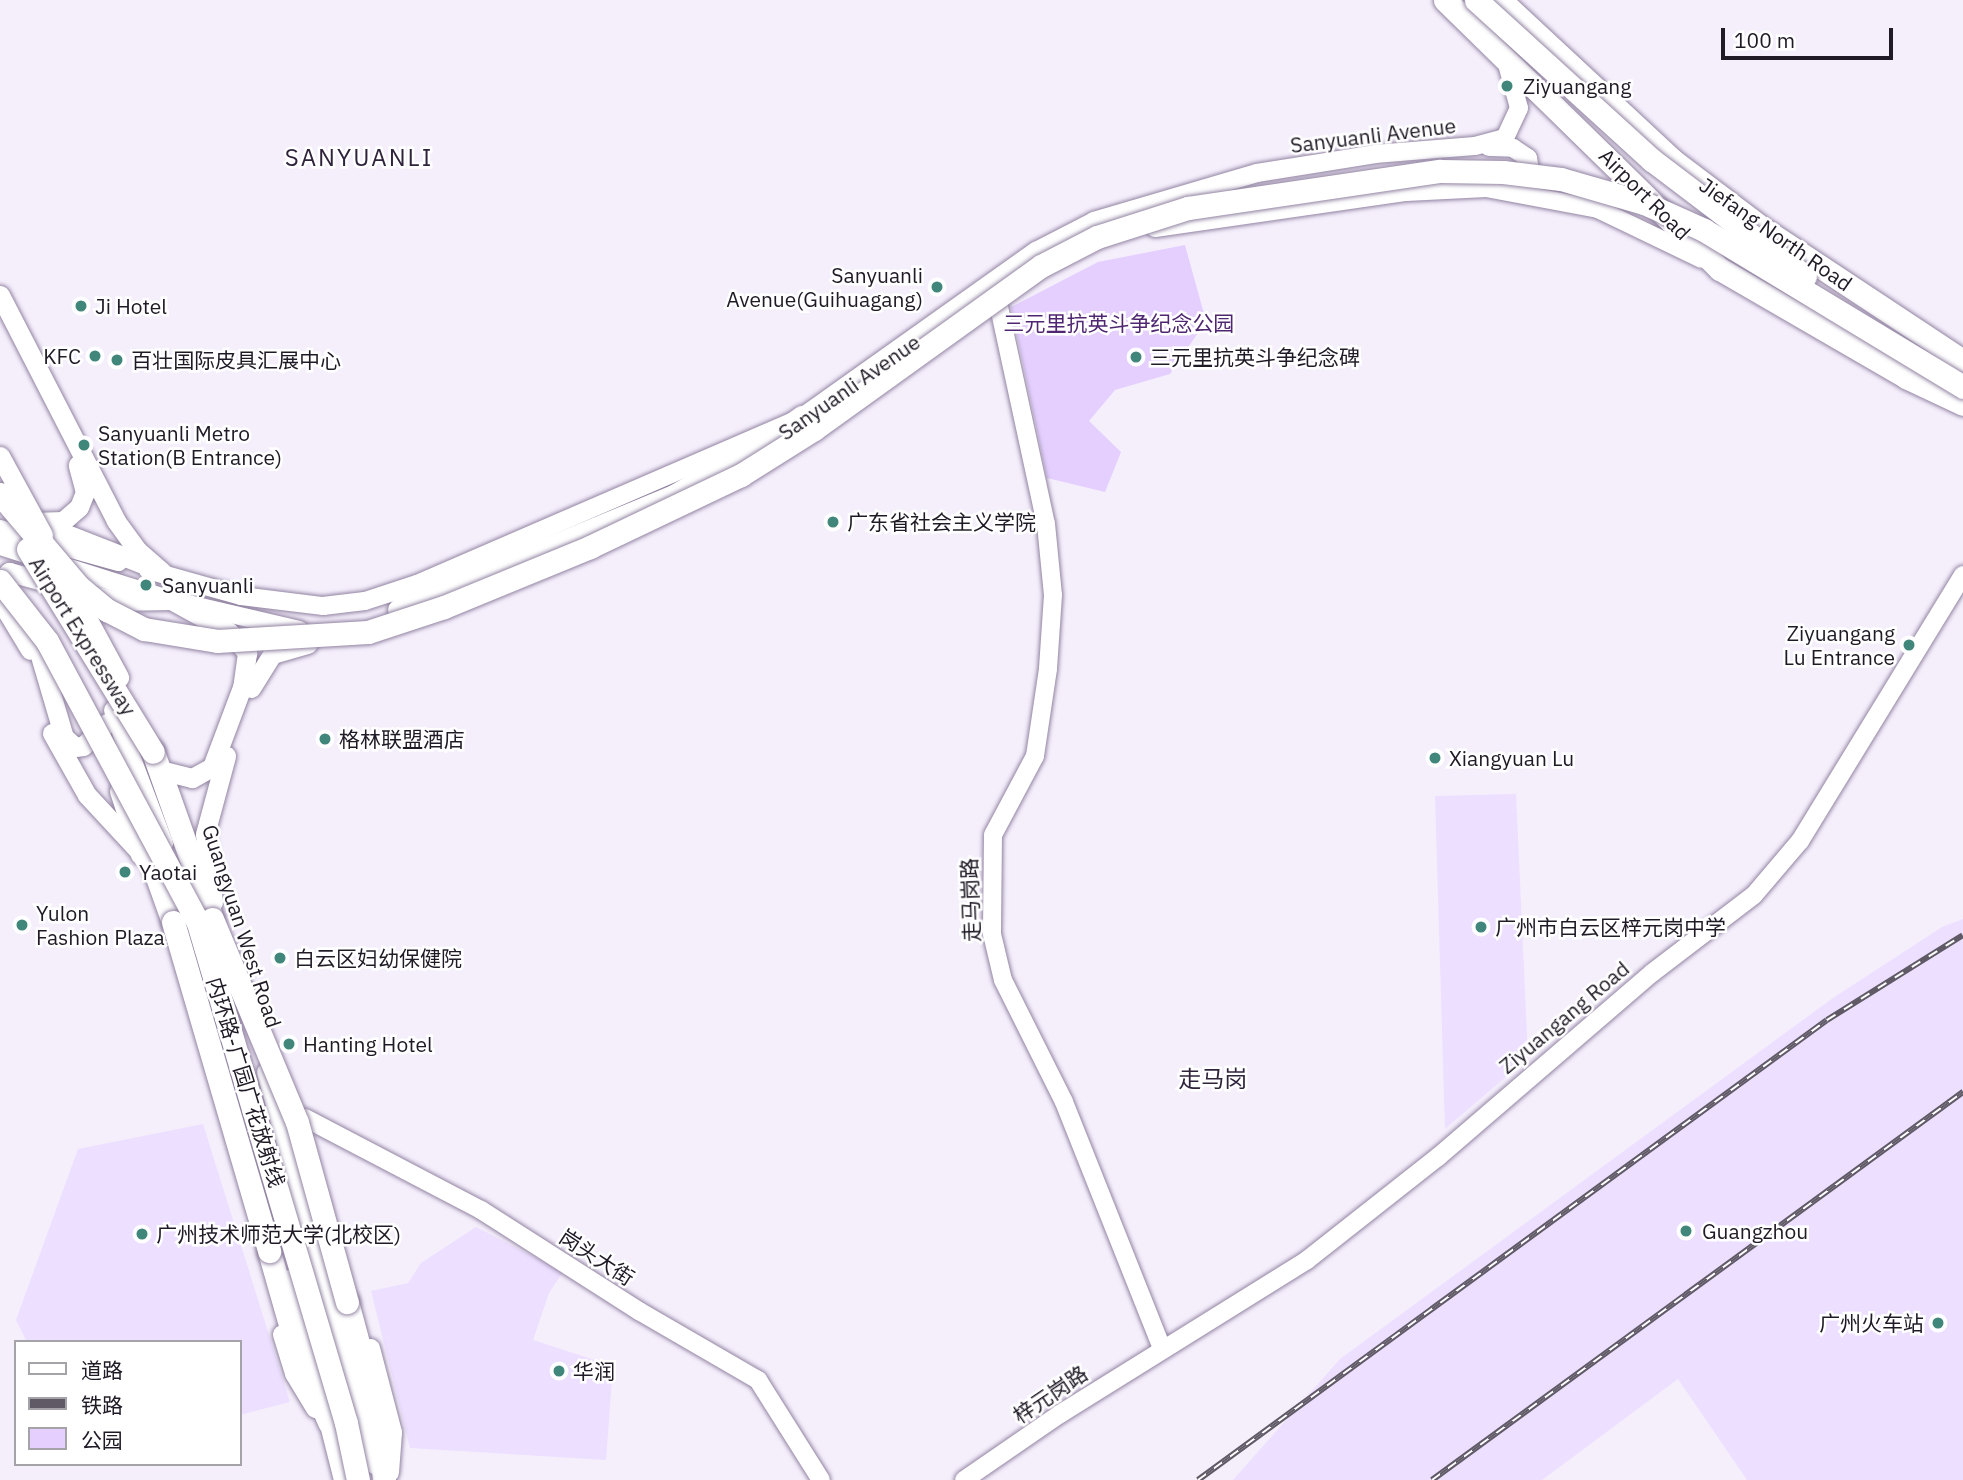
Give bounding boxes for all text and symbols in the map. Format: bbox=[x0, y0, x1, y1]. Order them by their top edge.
scale bar bbox=[1725, 14, 1896, 58]
text: 100 m bbox=[1734, 26, 1795, 54]
place label: Ziyuangang bbox=[1523, 73, 1631, 99]
marker: Ziyuangang bbox=[1497, 76, 1517, 96]
street label: Sanyuanli Avenue bbox=[1289, 112, 1457, 158]
street label: Airport Road bbox=[1594, 143, 1696, 245]
district label: SANYUANLI bbox=[286, 144, 432, 172]
street label: Jiefang North Road bbox=[1695, 172, 1857, 296]
place label: Sanyuanli Avenue(Guihuagang) bbox=[726, 262, 923, 312]
marker: Sanyuanli Avenue(Guihuagang) bbox=[929, 279, 945, 295]
place label: Ji Hotel bbox=[95, 293, 167, 319]
marker: Ji Hotel bbox=[73, 298, 89, 314]
park label: 三元里抗英斗争纪念公园 bbox=[1004, 310, 1234, 336]
street label: Sanyuanli Avenue bbox=[773, 329, 925, 445]
place label: KFC bbox=[43, 343, 81, 369]
place label: 三元里抗英斗争纪念碑 bbox=[1150, 344, 1360, 370]
place label: 百壮国际皮具汇展中心 bbox=[131, 347, 341, 373]
marker: KFC bbox=[87, 348, 103, 364]
marker: 三元里抗英斗争纪念碑 bbox=[1128, 349, 1144, 365]
marker: 百壮国际皮具汇展中心 bbox=[109, 352, 125, 368]
place label: Sanyuanli Metro Station(B Entrance) bbox=[98, 420, 282, 470]
marker: Sanyuanli Metro Station(B Entrance) bbox=[76, 437, 92, 453]
place label: 广东省社会主义学院 bbox=[847, 509, 1036, 535]
marker: 广东省社会主义学院 bbox=[825, 514, 841, 530]
street label: Airport Expressway bbox=[24, 552, 142, 720]
place label: Sanyuanli bbox=[162, 572, 254, 598]
marker: Sanyuanli bbox=[136, 575, 156, 595]
place label: Ziyuangang Lu Entrance bbox=[1784, 620, 1895, 670]
marker: Ziyuangang Lu Entrance bbox=[1901, 637, 1917, 653]
place label: 格林联盟酒店 bbox=[339, 726, 465, 752]
marker: 格林联盟酒店 bbox=[317, 731, 333, 747]
place label: Xiangyuan Lu bbox=[1449, 745, 1574, 771]
marker: Xiangyuan Lu bbox=[1427, 750, 1443, 766]
street label: Guangyuan West Road bbox=[197, 821, 287, 1031]
street label: 走马岗路 bbox=[956, 858, 984, 942]
place label: Yaotai bbox=[139, 859, 197, 885]
marker: Yaotai bbox=[117, 864, 133, 880]
place label: Yulon Fashion Plaza bbox=[36, 900, 165, 950]
place label: 广州市白云区梓元岗中学 bbox=[1495, 914, 1726, 940]
marker: Yulon Fashion Plaza bbox=[14, 917, 30, 933]
marker: 广州市白云区梓元岗中学 bbox=[1473, 919, 1489, 935]
place label: 白云区妇幼保健院 bbox=[294, 945, 462, 971]
marker: 白云区妇幼保健院 bbox=[272, 950, 288, 966]
street label: Ziyuangang Road bbox=[1494, 955, 1634, 1079]
street label: 内环路-广园广花放射线 bbox=[202, 974, 290, 1190]
place label: Hanting Hotel bbox=[303, 1031, 433, 1057]
marker: Hanting Hotel bbox=[281, 1036, 297, 1052]
district label: 走马岗 bbox=[1179, 1064, 1247, 1092]
place label: Guangzhou bbox=[1702, 1218, 1808, 1244]
place label: 广州技术师范大学(北校区) bbox=[156, 1221, 401, 1247]
marker: Guangzhou bbox=[1676, 1221, 1696, 1241]
street label: 岗头大街 bbox=[555, 1224, 639, 1290]
marker: 广州技术师范大学(北校区) bbox=[134, 1226, 150, 1242]
place label: 广州火车站 bbox=[1819, 1310, 1924, 1336]
marker: 广州火车站 bbox=[1930, 1315, 1946, 1331]
legend bbox=[14, 1340, 242, 1466]
text: 道路 bbox=[81, 1356, 123, 1384]
place label: 华润 bbox=[573, 1358, 615, 1384]
street label: 梓元岗路 bbox=[1008, 1360, 1092, 1428]
marker: 华润 bbox=[551, 1363, 567, 1379]
text: 铁路 bbox=[81, 1391, 123, 1419]
text: 公园 bbox=[81, 1426, 123, 1454]

